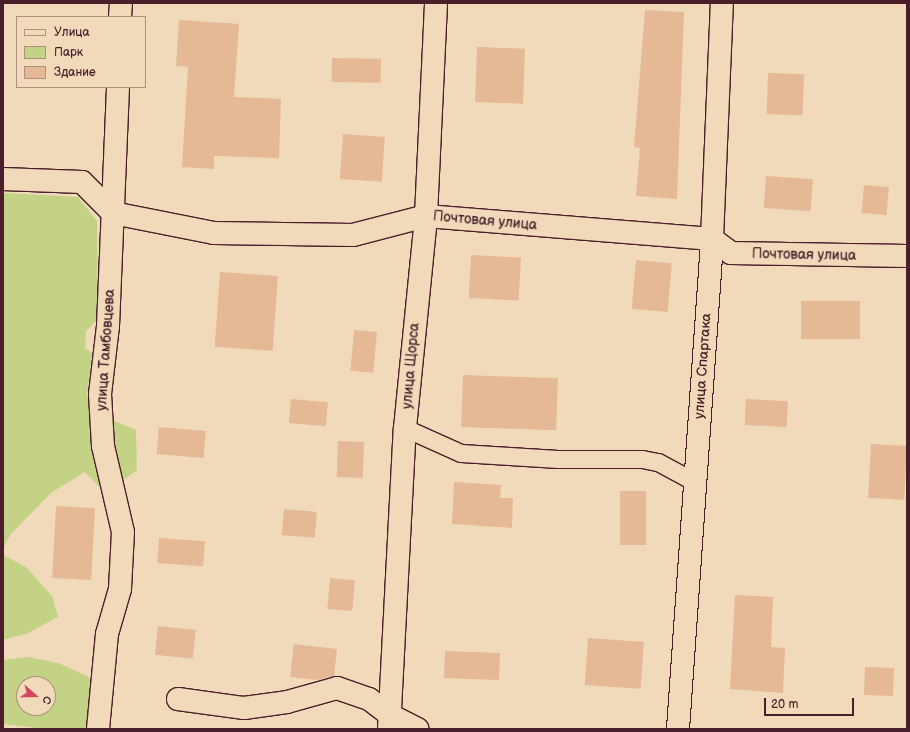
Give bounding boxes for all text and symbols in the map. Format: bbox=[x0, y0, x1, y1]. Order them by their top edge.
legend bbox=[16, 16, 146, 88]
text: Улица bbox=[54, 25, 90, 40]
text: Парк bbox=[54, 45, 83, 60]
text: Здание bbox=[54, 65, 96, 80]
street label: Почтовая улица bbox=[432, 208, 538, 234]
street label: Почтовая улица bbox=[752, 246, 856, 264]
street label: улица Тамбовцева bbox=[93, 289, 119, 411]
street label: улица Спартака bbox=[691, 313, 715, 419]
street label: улица Щорса bbox=[399, 322, 423, 410]
north arrow bbox=[16, 676, 56, 716]
scale bar bbox=[766, 690, 856, 716]
text: С bbox=[39, 694, 54, 706]
text: 20 m bbox=[771, 697, 798, 712]

